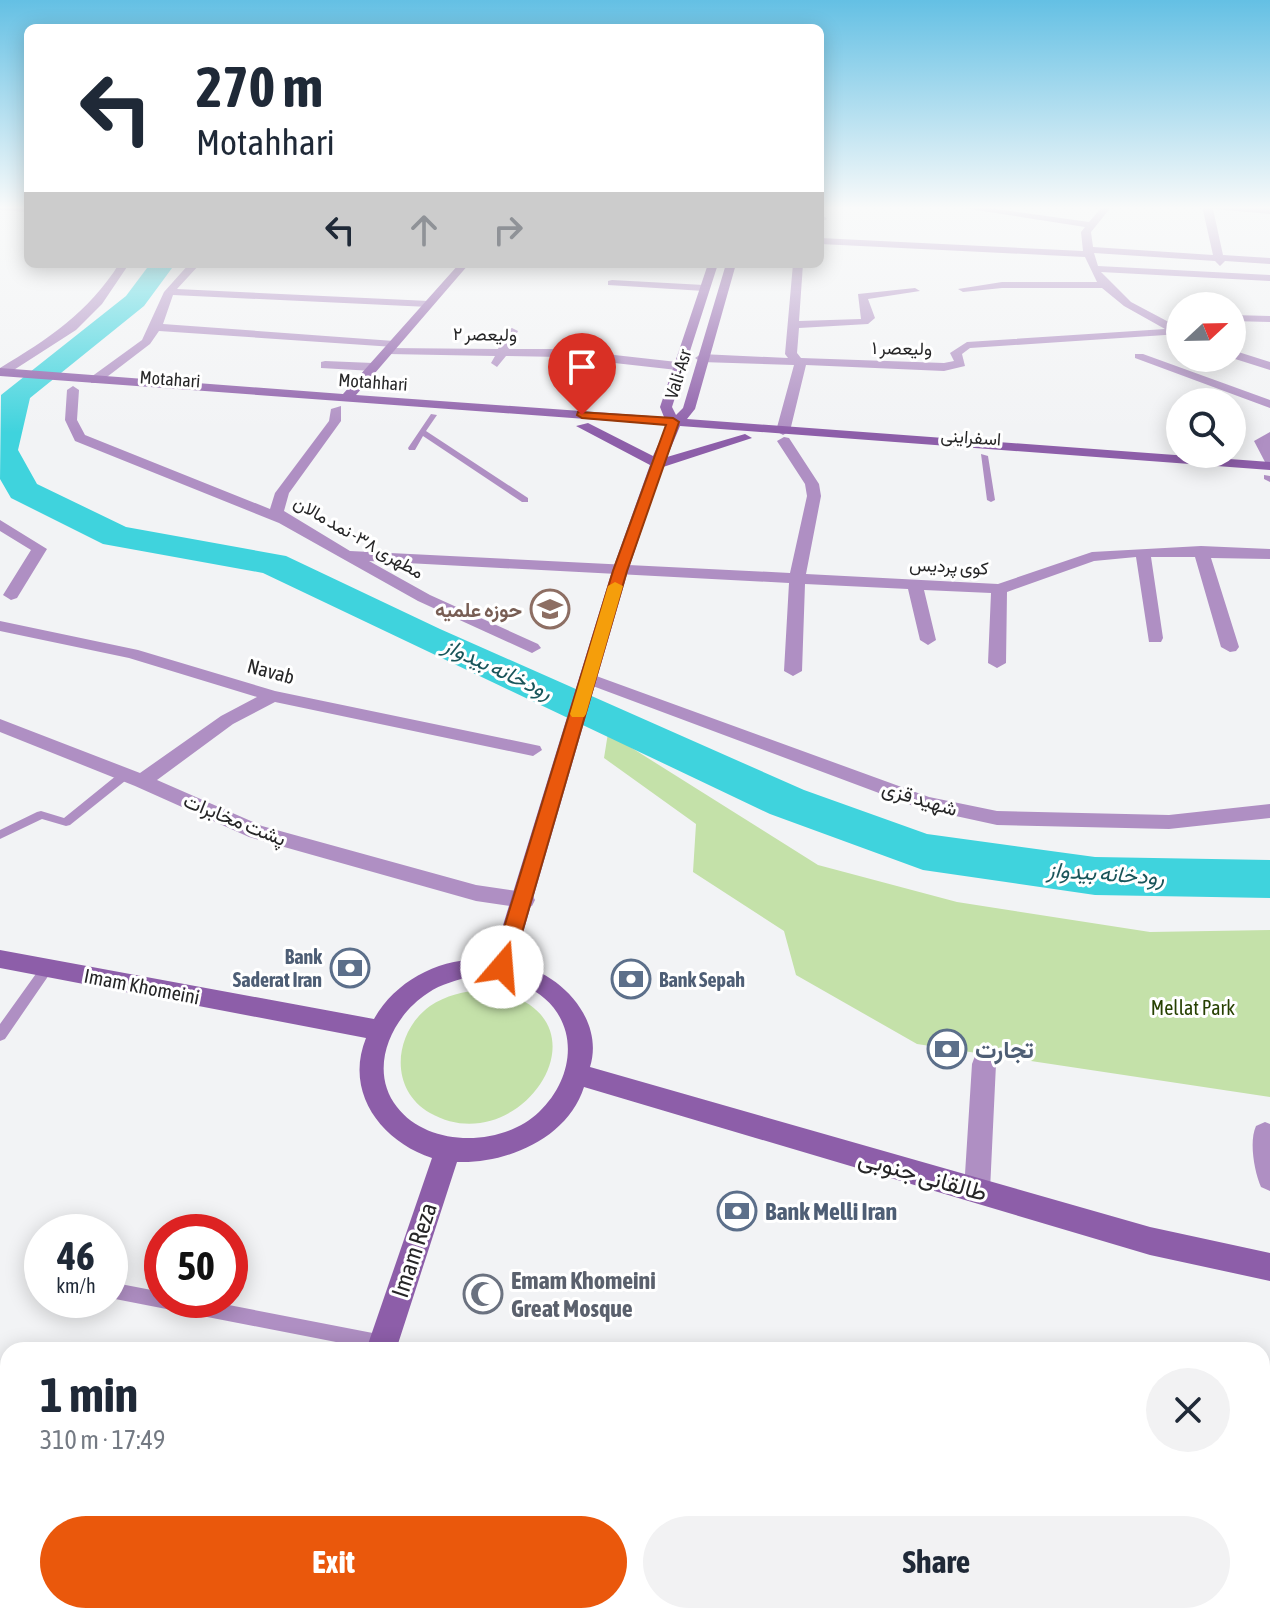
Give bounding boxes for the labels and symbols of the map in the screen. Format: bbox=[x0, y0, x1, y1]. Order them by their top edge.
north arrow bbox=[1166, 292, 1246, 372]
street label: ولیعصر ۲ bbox=[453, 323, 517, 346]
pin bbox=[548, 333, 616, 415]
street label: ولیعصر ۱ bbox=[872, 337, 932, 360]
street label: Vali-Asr bbox=[661, 346, 696, 401]
street label: Motahari bbox=[139, 366, 201, 392]
street label: Motahhari bbox=[338, 369, 408, 395]
street label: اسفراینی bbox=[940, 424, 1002, 451]
street label: مطهری ۳۸- نمد مالان bbox=[290, 491, 428, 584]
street label: کوی پردیس bbox=[909, 553, 989, 581]
school or university icon: حوزه علمیه bbox=[529, 588, 571, 630]
place label: حوزه علمیه bbox=[435, 598, 522, 623]
water label: رودخانه بیدواز bbox=[437, 631, 557, 706]
street label: Navab bbox=[245, 654, 297, 688]
street label: شهید قزی bbox=[879, 776, 960, 822]
street label: پشت مخابرات bbox=[179, 788, 290, 853]
water label: رودخانه بیدواز bbox=[1045, 856, 1166, 891]
position arrow bbox=[460, 925, 544, 1009]
place label: Bank Saderat Iran bbox=[233, 945, 322, 991]
bank icon: Bank Saderat Iran bbox=[329, 947, 371, 989]
bank icon: Bank Sepah bbox=[610, 958, 652, 1000]
street label: Imam Khomeini bbox=[82, 964, 202, 1008]
place label: Bank Sepah bbox=[659, 968, 745, 991]
park label: Mellat Park bbox=[1151, 996, 1235, 1019]
bank icon: تجارت bbox=[926, 1028, 968, 1070]
place label: تجارت bbox=[975, 1036, 1034, 1065]
street label: طالقانی جنوبی bbox=[855, 1144, 990, 1208]
bank icon: Bank Melli Iran bbox=[716, 1190, 758, 1232]
place label: Bank Melli Iran bbox=[765, 1198, 897, 1225]
street label: Imam Reza bbox=[386, 1199, 442, 1301]
speed limit sign: 50 bbox=[144, 1214, 248, 1318]
place label: Emam Khomeini Great Mosque bbox=[511, 1267, 656, 1322]
mosque icon: Emam Khomeini Great Mosque bbox=[462, 1273, 504, 1315]

